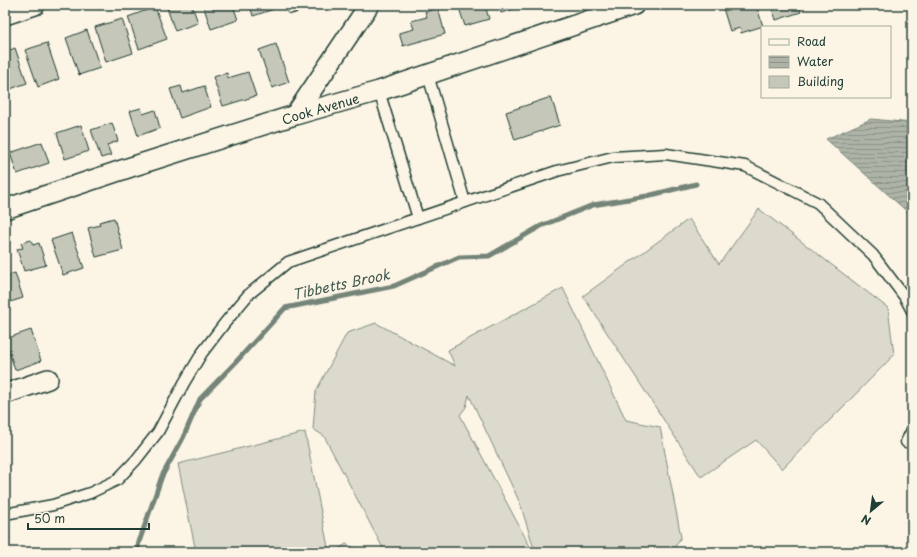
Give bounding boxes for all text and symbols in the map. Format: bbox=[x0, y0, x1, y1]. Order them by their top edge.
legend bbox=[761, 26, 891, 98]
text: Road bbox=[797, 32, 826, 50]
text: Water bbox=[797, 52, 834, 70]
text: Building bbox=[797, 72, 844, 90]
street label: Cook Avenue bbox=[279, 88, 361, 128]
water label: Tibbetts Brook bbox=[290, 263, 393, 305]
north arrow bbox=[851, 491, 891, 531]
scale bar bbox=[28, 505, 149, 531]
text: 50 m bbox=[34, 509, 65, 527]
text: N bbox=[858, 510, 874, 530]

